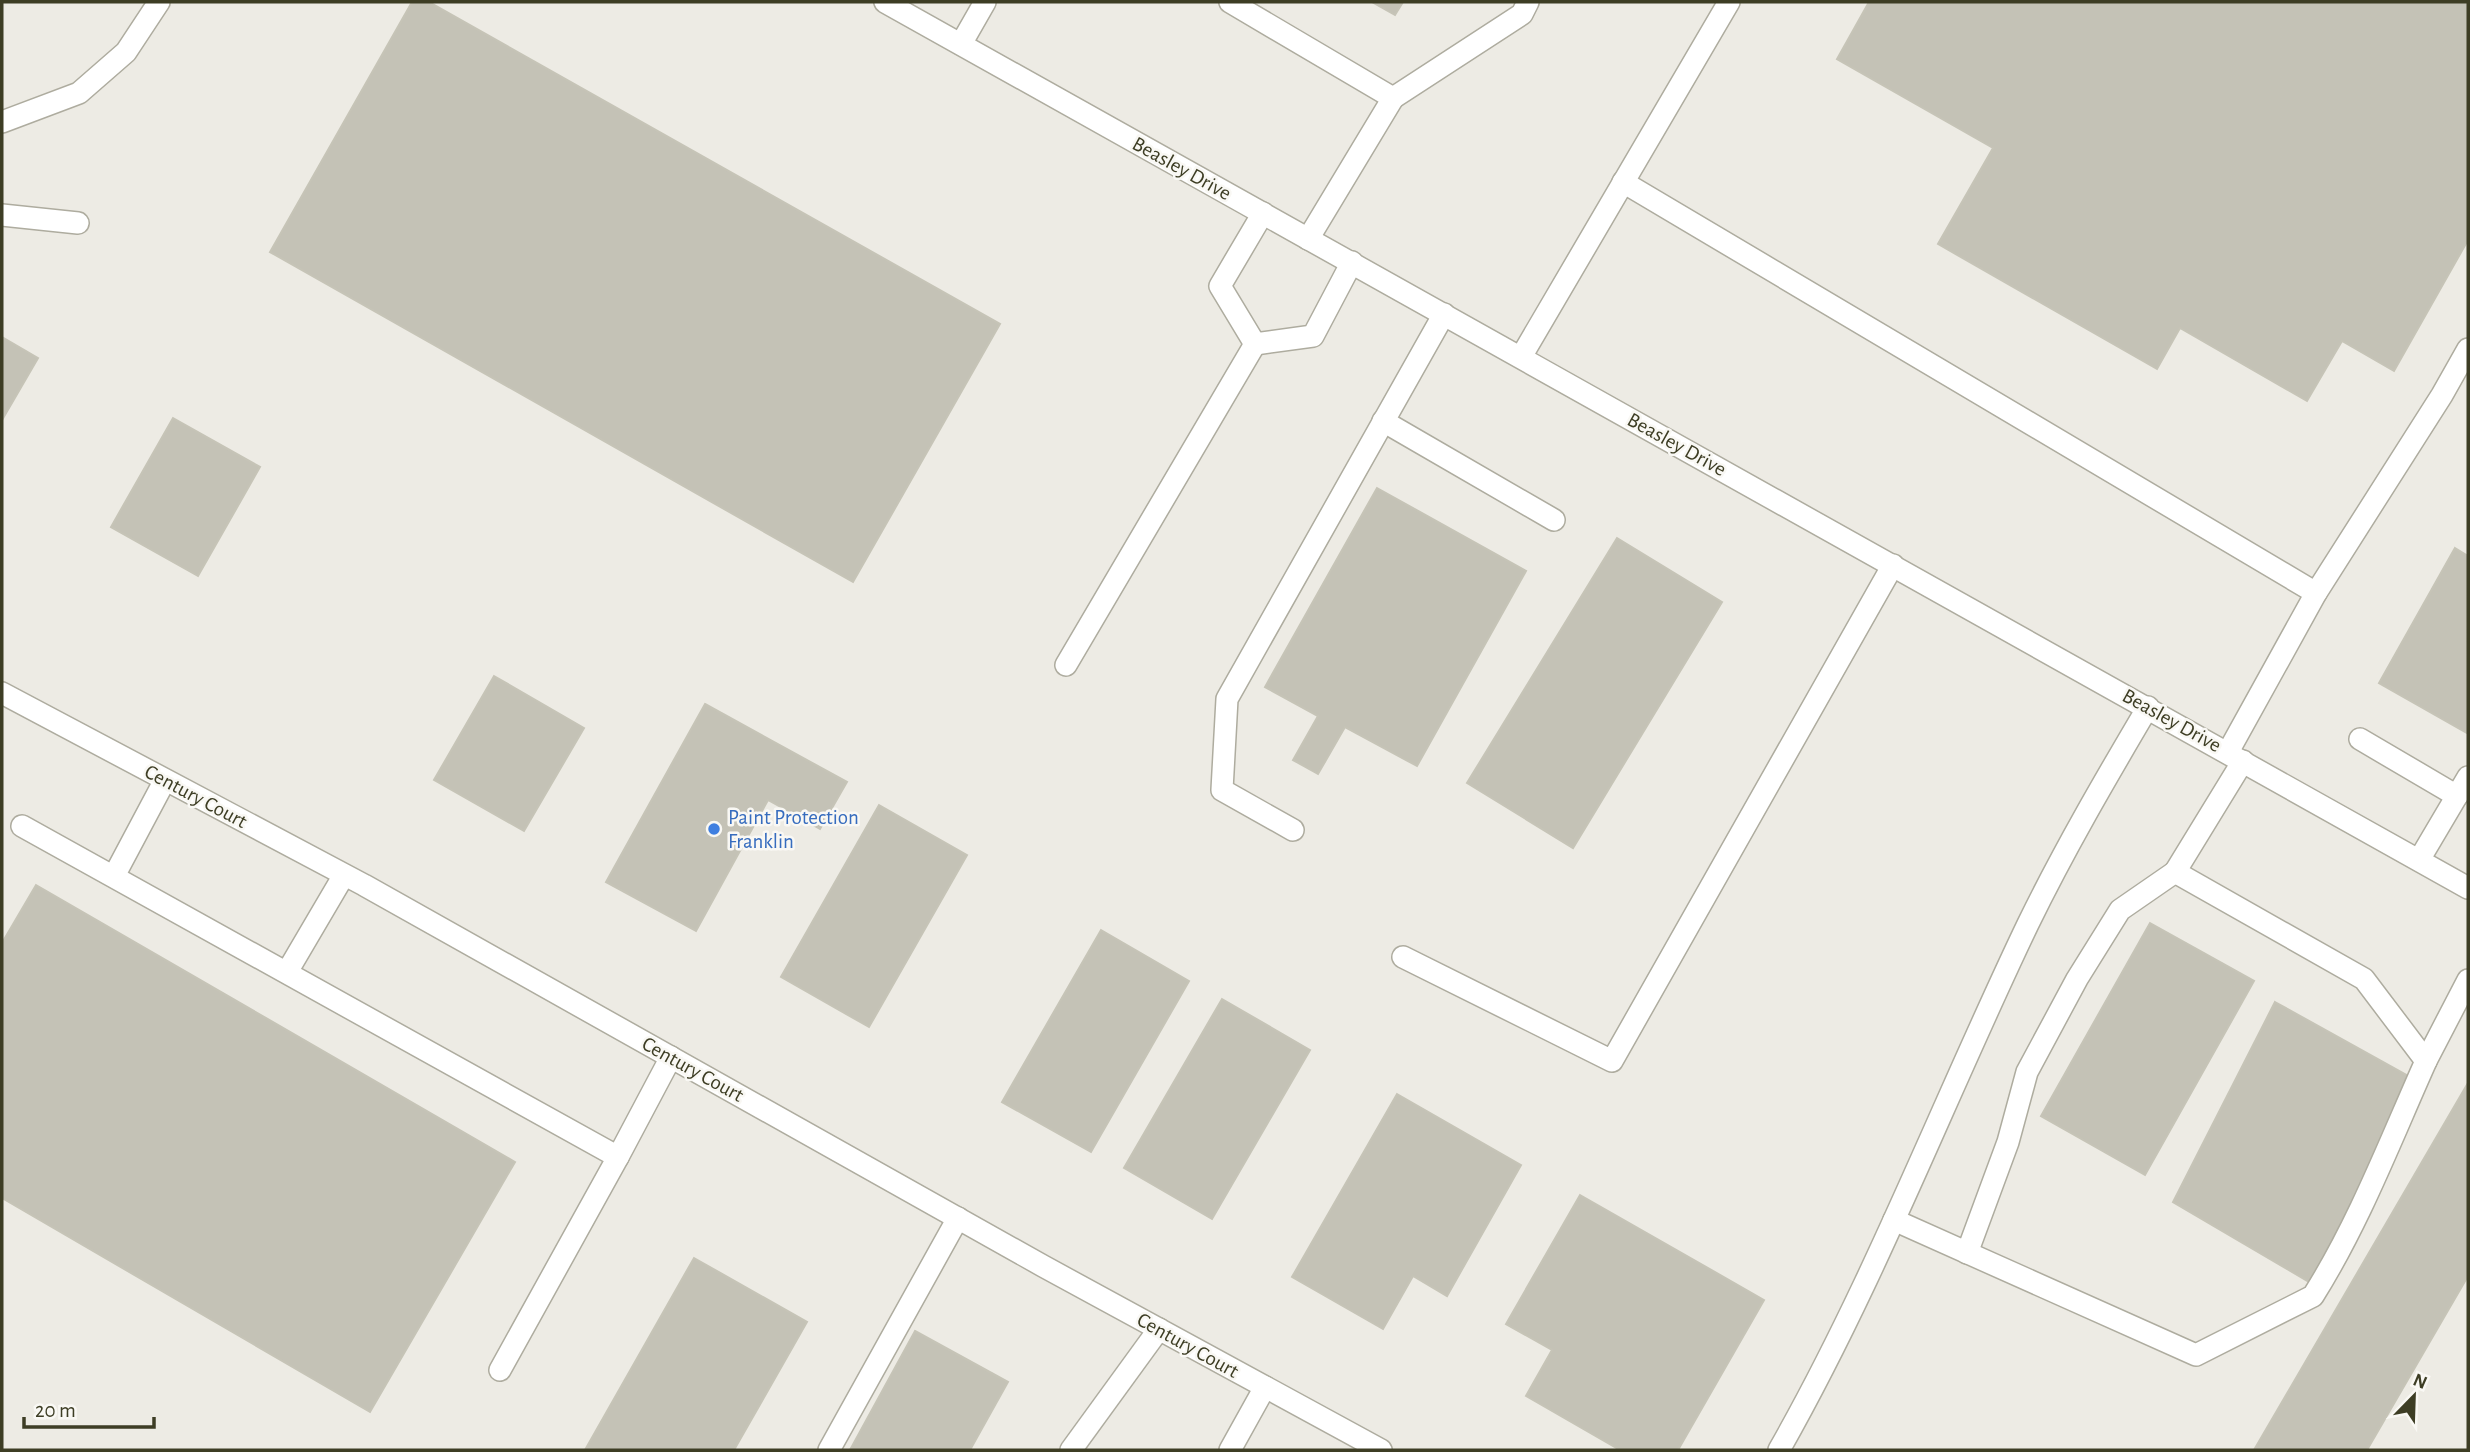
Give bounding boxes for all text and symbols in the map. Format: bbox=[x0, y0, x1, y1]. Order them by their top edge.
street label: Beasley Drive bbox=[1129, 133, 1235, 204]
street label: Beasley Drive bbox=[1624, 409, 1730, 480]
street label: Beasley Drive bbox=[2119, 685, 2225, 756]
street label: Century Court bbox=[141, 761, 251, 832]
place label: Paint Protection Franklin bbox=[728, 807, 859, 852]
marker: Paint Protection Franklin bbox=[706, 821, 722, 837]
street label: Century Court bbox=[638, 1033, 747, 1106]
street label: Century Court bbox=[1133, 1309, 1242, 1382]
north arrow bbox=[2379, 1361, 2449, 1431]
text: N bbox=[2410, 1370, 2430, 1393]
scale bar bbox=[24, 1386, 154, 1430]
text: 20 m bbox=[35, 1400, 76, 1421]

